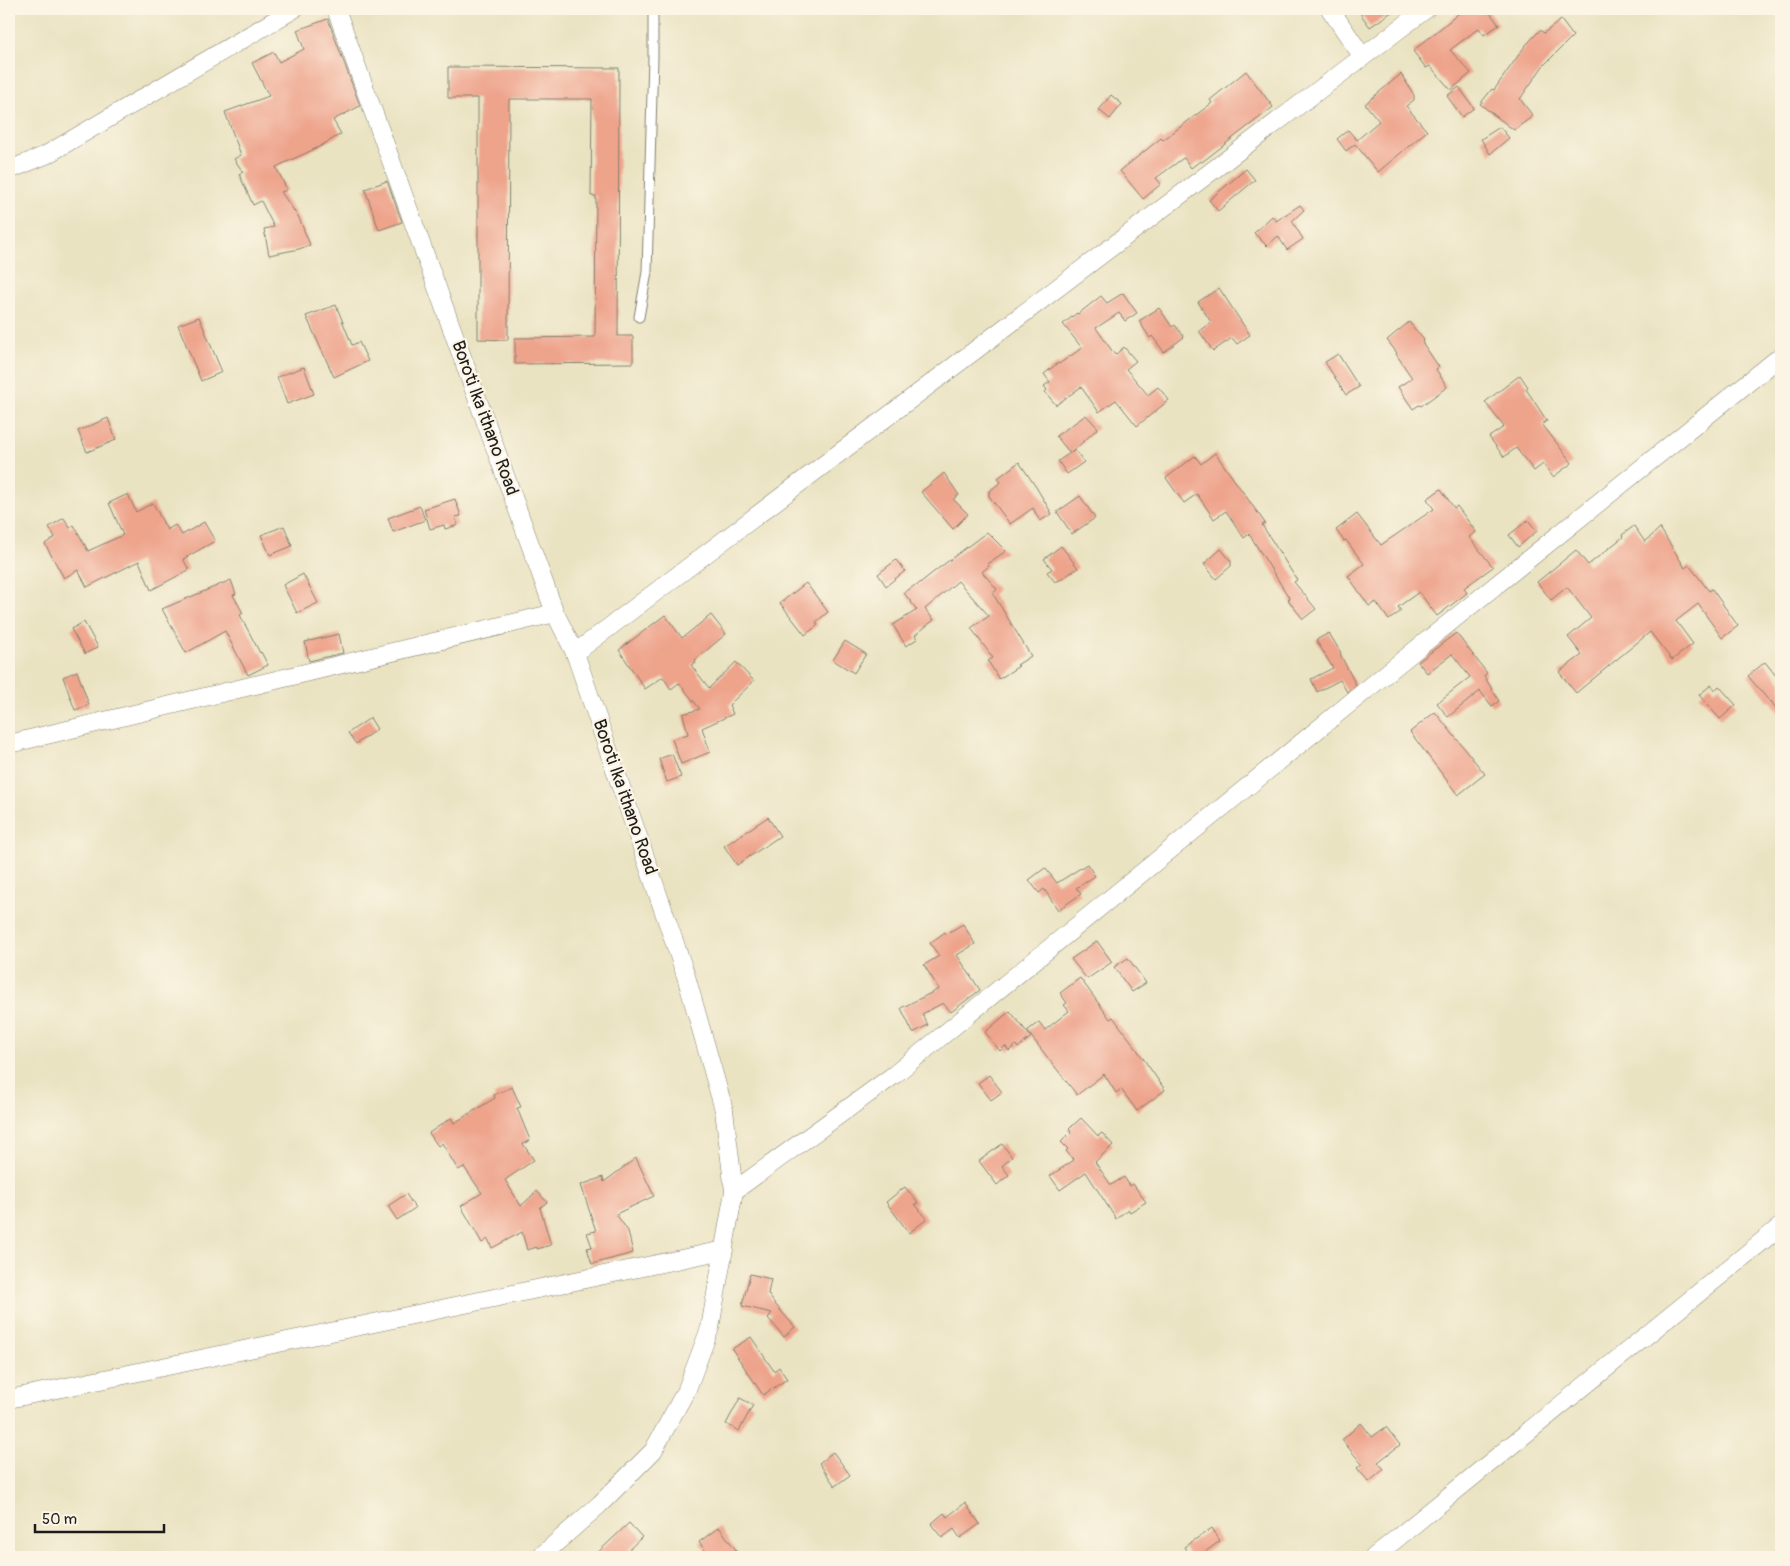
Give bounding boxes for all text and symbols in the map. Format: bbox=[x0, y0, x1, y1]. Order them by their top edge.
street label: Boroti Ika ithano Road bbox=[446, 338, 524, 498]
street label: Boroti Ika ithano Road bbox=[588, 716, 662, 878]
scale bar bbox=[35, 1501, 164, 1533]
text: 50 m bbox=[42, 1510, 77, 1529]

